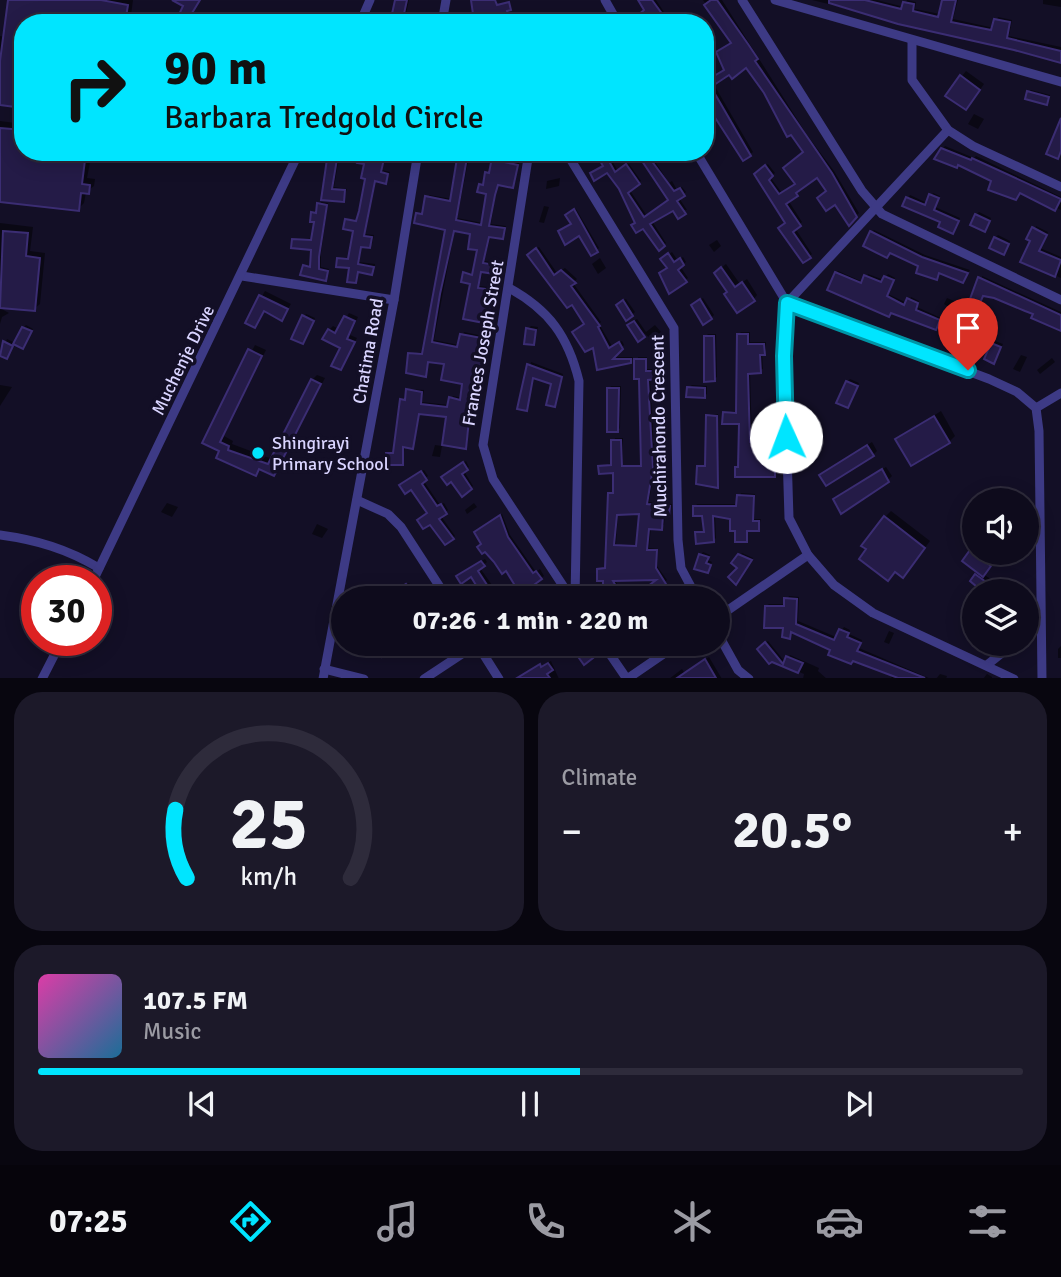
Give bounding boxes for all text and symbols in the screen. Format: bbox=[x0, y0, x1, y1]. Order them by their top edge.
text: 90 m bbox=[164, 38, 267, 98]
icon: right bbox=[49, 42, 140, 133]
text: Barbara Tredgold Circle bbox=[164, 98, 484, 137]
street label: Frances Joseph Street bbox=[458, 258, 508, 428]
street label: Chatima Road bbox=[348, 296, 388, 406]
pin bbox=[938, 298, 998, 370]
street label: Muchenje Drive bbox=[147, 301, 219, 419]
icon: arrive bbox=[949, 309, 987, 347]
street label: Muchirahondo Crescent bbox=[646, 335, 672, 517]
position arrow bbox=[749, 400, 823, 474]
place label: Shingirayi Primary School bbox=[272, 432, 389, 475]
marker: Shingirayi Primary School bbox=[250, 445, 266, 461]
map controls bbox=[962, 488, 1039, 656]
button: sound bbox=[962, 488, 1039, 565]
speed limit sign: 30 bbox=[21, 565, 112, 656]
button: layers bbox=[962, 579, 1039, 656]
text: 07:26 · 1 min · 220 m bbox=[413, 605, 648, 637]
text: Climate bbox=[562, 763, 637, 792]
text: 25 bbox=[229, 780, 308, 869]
text: 20.5° bbox=[732, 798, 852, 862]
text: − bbox=[562, 808, 582, 855]
text: + bbox=[1002, 808, 1023, 855]
text: km/h bbox=[240, 860, 297, 891]
text: 107.5 FM bbox=[143, 985, 248, 1017]
text: Music bbox=[143, 1017, 201, 1046]
icon: previous bbox=[183, 1085, 221, 1123]
icon: pause bbox=[511, 1085, 549, 1123]
icon: next bbox=[840, 1085, 878, 1123]
icon: directions bbox=[226, 1197, 275, 1246]
icon: music bbox=[373, 1197, 422, 1246]
icon: phone bbox=[521, 1197, 570, 1246]
icon: climate bbox=[668, 1197, 717, 1246]
icon: car bbox=[815, 1197, 864, 1246]
icon: filters bbox=[963, 1197, 1012, 1246]
text: 07:25 bbox=[49, 1202, 128, 1241]

